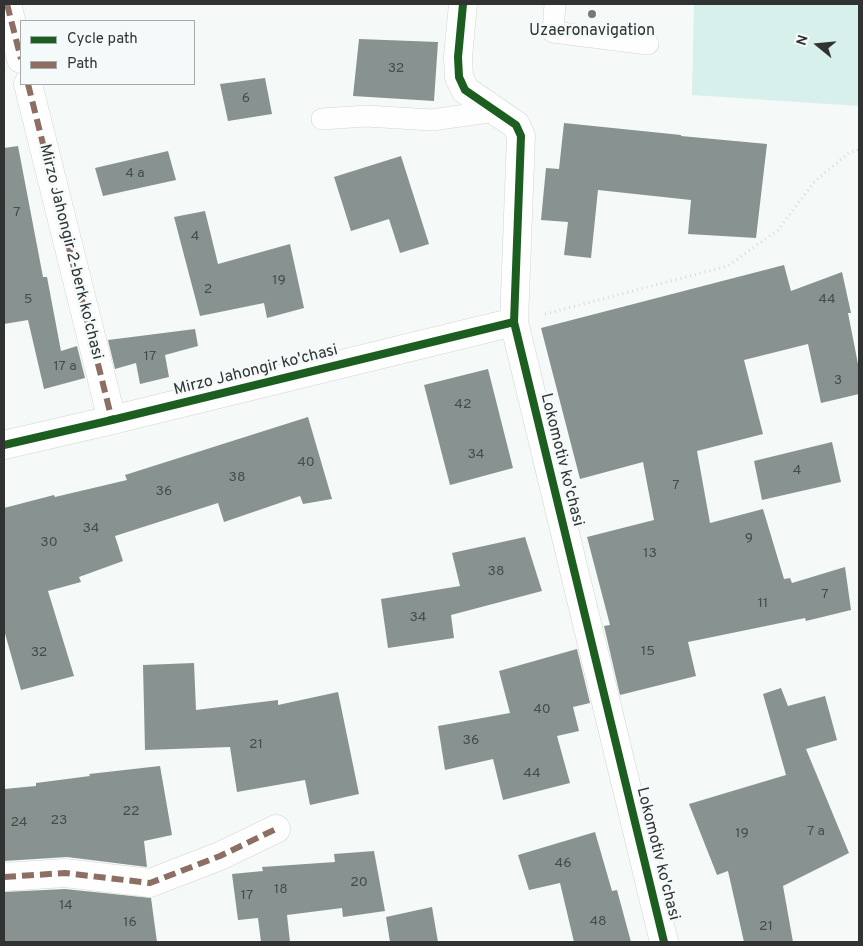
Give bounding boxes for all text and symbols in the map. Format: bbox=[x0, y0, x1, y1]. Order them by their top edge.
marker: Uzaeronavigation bbox=[586, 8, 598, 20]
legend bbox=[20, 20, 195, 85]
north arrow bbox=[793, 20, 843, 70]
place label: Uzaeronavigation bbox=[529, 22, 655, 42]
text: Cycle path bbox=[67, 30, 138, 49]
text: N bbox=[794, 33, 813, 48]
text: Path bbox=[67, 55, 98, 74]
house number: 32 bbox=[388, 61, 404, 77]
house number: 6 bbox=[242, 91, 250, 107]
street label: Mirzo Jahongir 2-berk ko'chasi bbox=[34, 142, 106, 362]
house number: 4 а bbox=[125, 166, 145, 182]
house number: 7 bbox=[13, 205, 21, 221]
house number: 4 bbox=[191, 229, 199, 245]
house number: 19 bbox=[272, 273, 286, 289]
house number: 2 bbox=[204, 282, 212, 298]
house number: 5 bbox=[24, 292, 32, 308]
house number: 44 bbox=[818, 292, 836, 308]
street label: Mirzo Jahongir ko'chasi bbox=[172, 341, 340, 401]
house number: 17 bbox=[144, 349, 156, 365]
house number: 17 а bbox=[53, 359, 77, 375]
house number: 3 bbox=[834, 373, 842, 389]
street label: Lokomotiv ko'chasi bbox=[535, 391, 587, 529]
house number: 42 bbox=[454, 397, 472, 413]
house number: 34 bbox=[467, 447, 485, 463]
house number: 40 bbox=[297, 455, 315, 471]
house number: 4 bbox=[793, 463, 801, 479]
house number: 38 bbox=[229, 470, 245, 486]
house number: 7 bbox=[672, 478, 680, 494]
house number: 36 bbox=[156, 484, 172, 500]
house number: 34 bbox=[82, 521, 100, 537]
house number: 9 bbox=[745, 531, 753, 547]
house number: 30 bbox=[40, 535, 58, 551]
house number: 13 bbox=[643, 546, 657, 562]
house number: 38 bbox=[488, 564, 504, 580]
house number: 7 bbox=[821, 587, 829, 603]
house number: 11 bbox=[758, 596, 768, 612]
house number: 34 bbox=[409, 610, 427, 626]
house number: 15 bbox=[641, 644, 655, 660]
house number: 32 bbox=[31, 645, 47, 661]
house number: 40 bbox=[533, 702, 551, 718]
house number: 36 bbox=[463, 733, 479, 749]
house number: 21 bbox=[249, 737, 263, 753]
house number: 44 bbox=[523, 766, 541, 782]
street label: Lokomotiv ko'chasi bbox=[631, 785, 683, 923]
house number: 22 bbox=[122, 804, 140, 820]
house number: 23 bbox=[51, 813, 67, 829]
house number: 24 bbox=[10, 815, 28, 831]
house number: 7 а bbox=[807, 824, 825, 840]
house number: 19 bbox=[735, 826, 749, 842]
house number: 46 bbox=[554, 856, 572, 872]
house number: 20 bbox=[350, 875, 368, 891]
house number: 18 bbox=[274, 882, 288, 898]
house number: 17 bbox=[241, 888, 253, 904]
house number: 14 bbox=[59, 898, 73, 914]
house number: 48 bbox=[589, 914, 607, 930]
house number: 16 bbox=[123, 915, 137, 931]
house number: 21 bbox=[759, 919, 773, 935]

